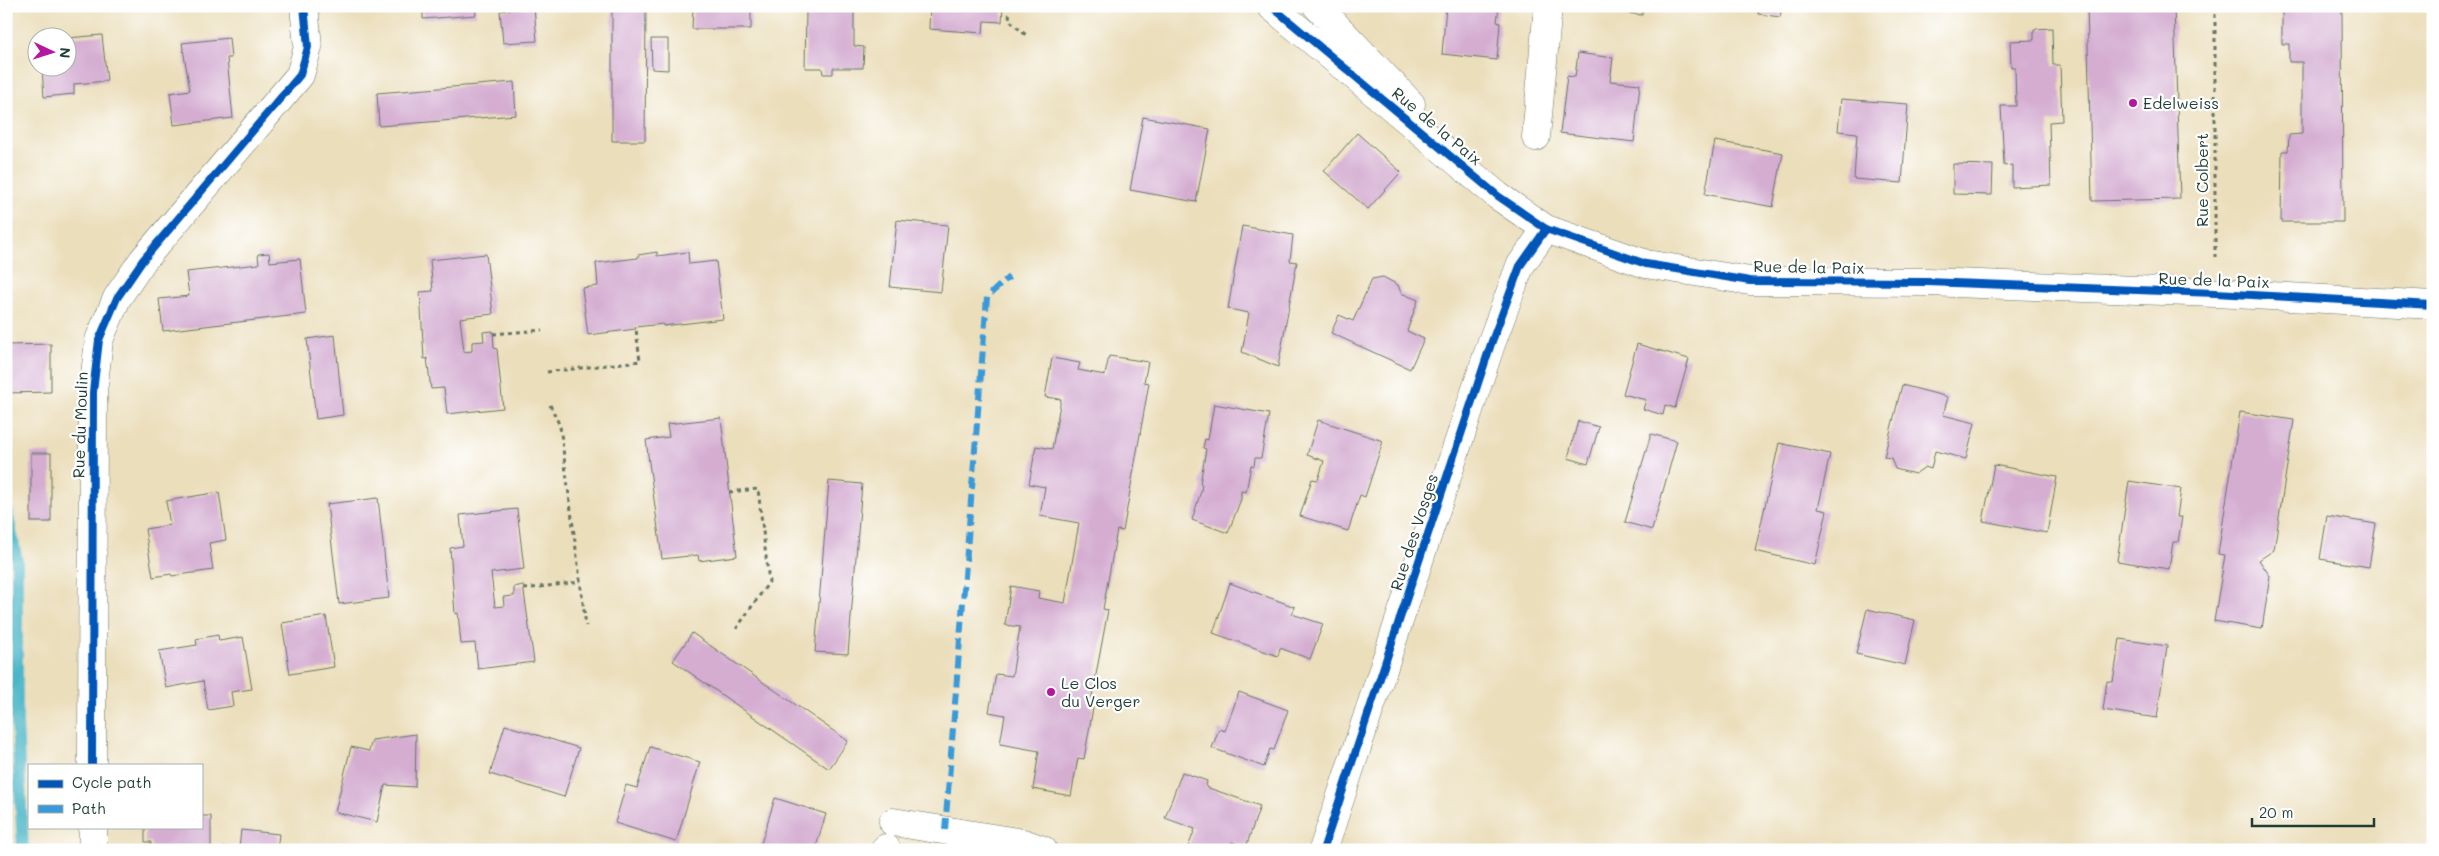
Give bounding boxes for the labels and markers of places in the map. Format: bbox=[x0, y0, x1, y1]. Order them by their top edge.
place label: Edelweiss bbox=[2143, 92, 2219, 113]
marker: Edelweiss bbox=[2127, 97, 2139, 109]
place label: Le Clos du Verger bbox=[1061, 672, 1140, 711]
marker: Le Clos du Verger bbox=[1045, 686, 1057, 698]

